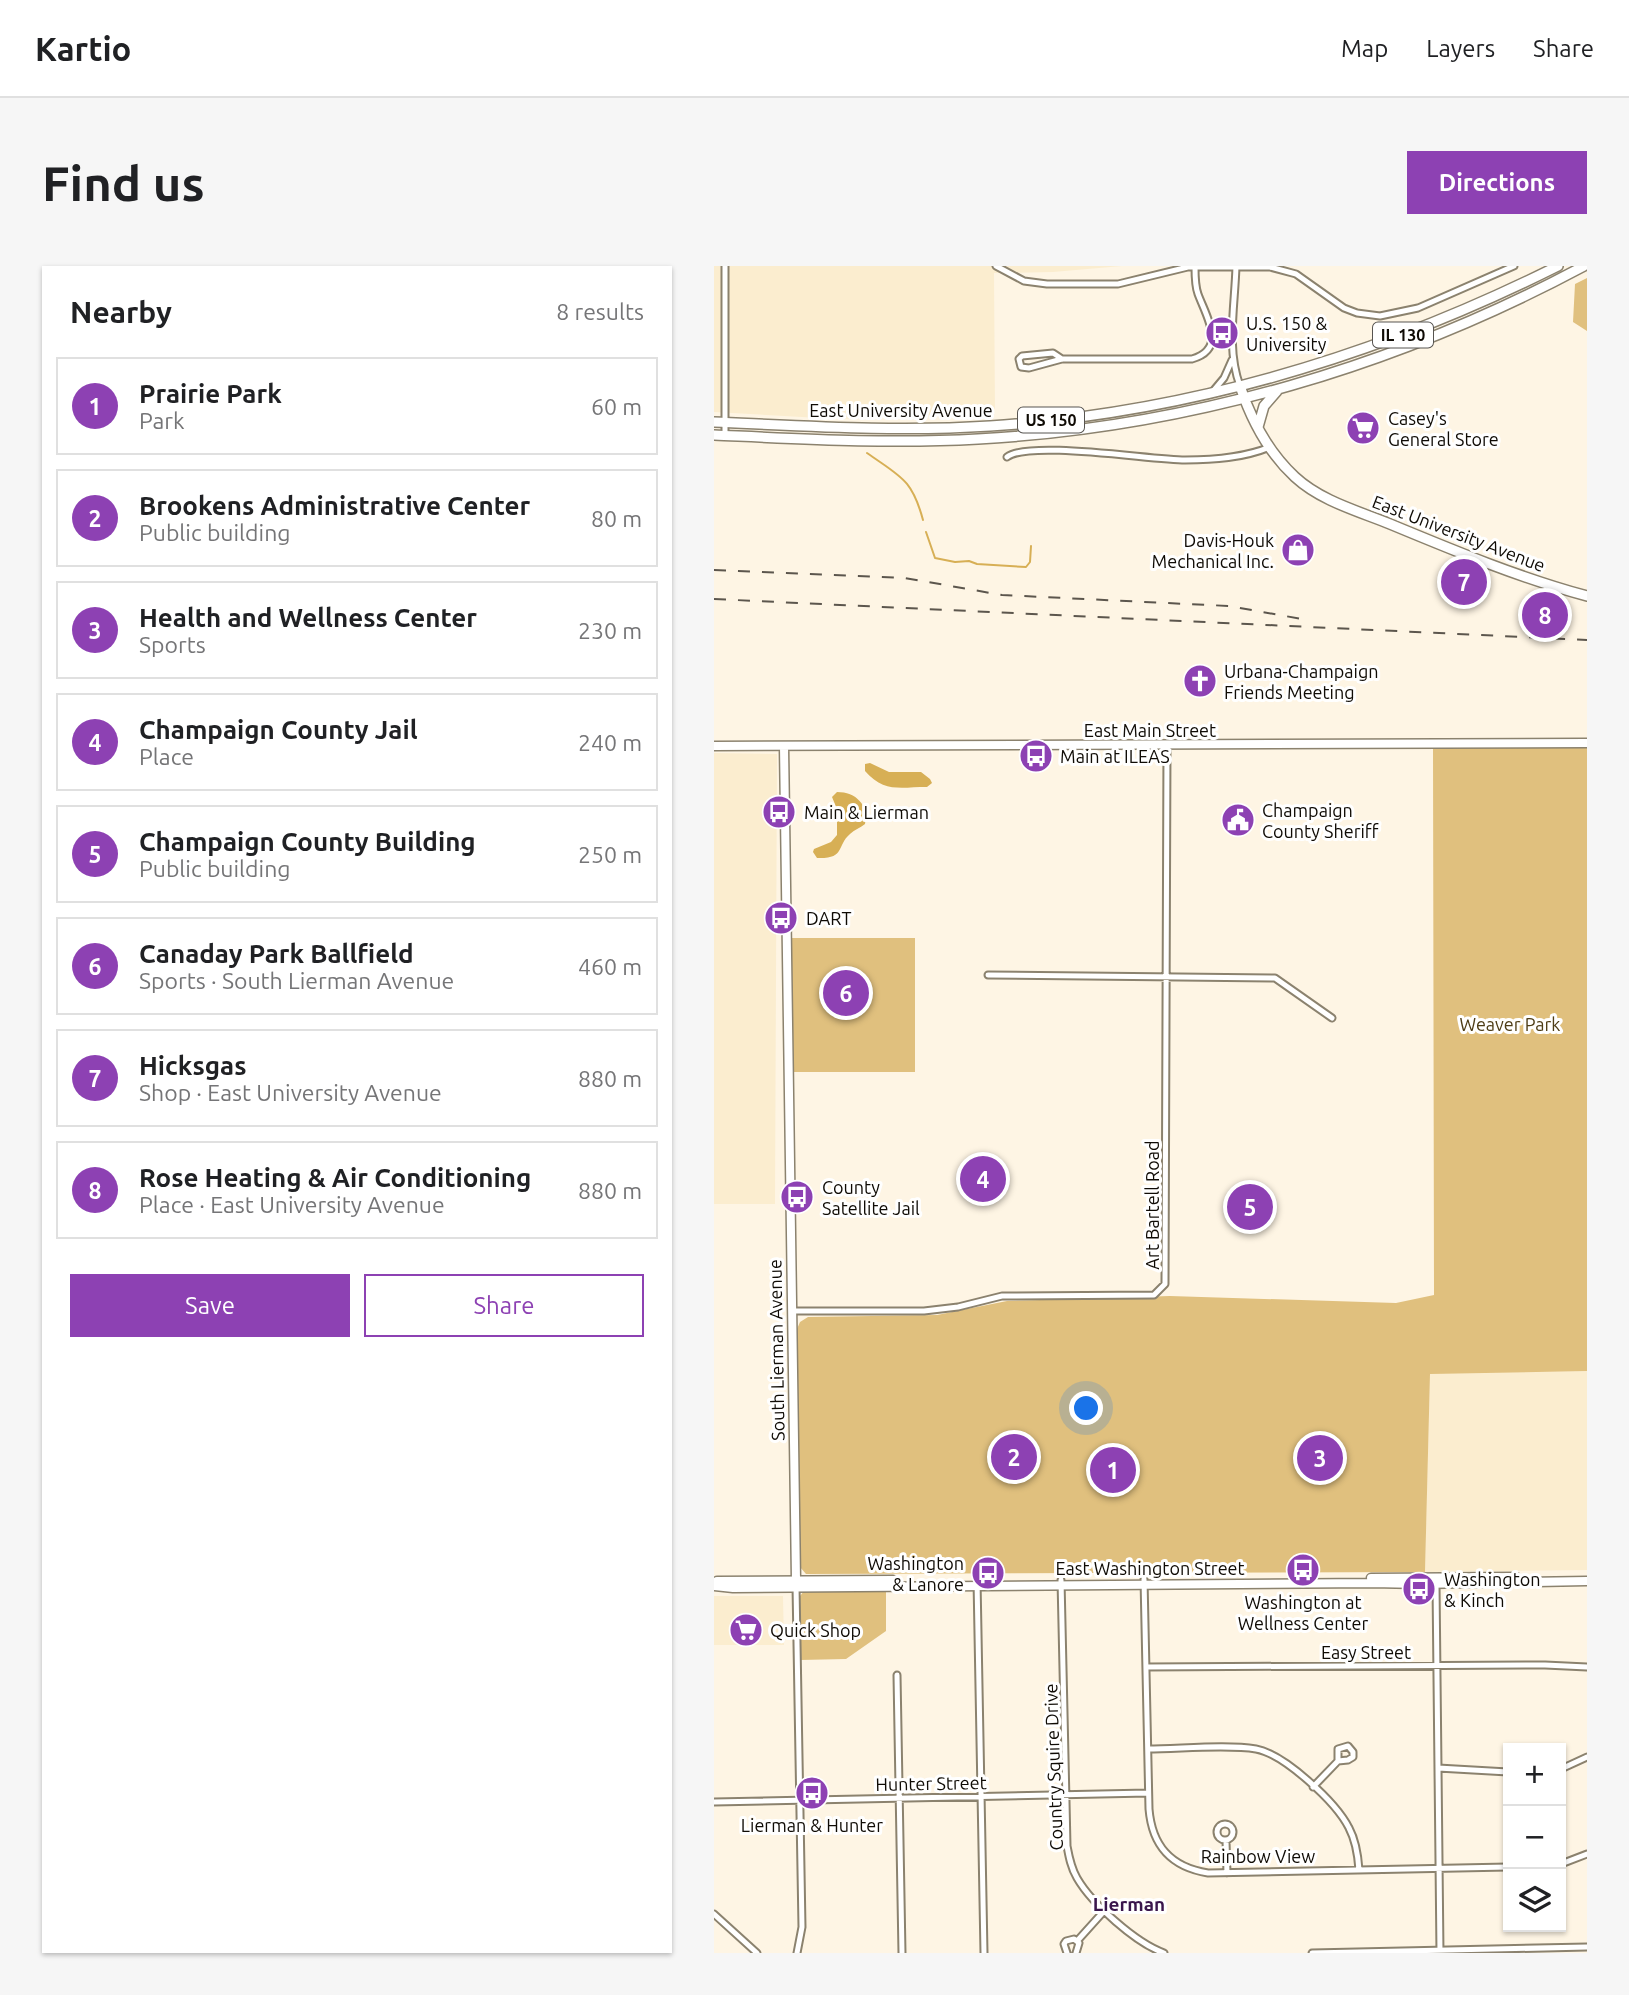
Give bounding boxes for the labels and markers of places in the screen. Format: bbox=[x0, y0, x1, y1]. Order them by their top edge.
place label: U.S. 150 & University bbox=[1246, 313, 1327, 354]
bus stop icon: U.S. 150 & University bbox=[1203, 314, 1241, 352]
place label: Casey's General Store bbox=[1388, 408, 1499, 449]
supermarket icon: Casey's General Store bbox=[1344, 409, 1382, 447]
place label: Davis-Houk Mechanical Inc. bbox=[1152, 530, 1274, 571]
shop icon: Davis-Houk Mechanical Inc. bbox=[1279, 531, 1317, 569]
pin: 7 bbox=[1441, 556, 1487, 608]
pin: 8 bbox=[1522, 589, 1568, 641]
place label: Urbana-Champaign Friends Meeting bbox=[1224, 661, 1379, 702]
church icon: Urbana-Champaign Friends Meeting bbox=[1181, 662, 1219, 700]
bus stop icon: Main at ILEAS bbox=[1017, 737, 1055, 775]
place label: Main at ILEAS bbox=[1060, 746, 1170, 766]
bus stop icon: Main & Lierman bbox=[760, 793, 798, 831]
place label: Champaign County Sheriff bbox=[1262, 800, 1379, 841]
public building icon: Champaign County Sheriff bbox=[1219, 801, 1257, 839]
place label: Main & Lierman bbox=[804, 802, 929, 822]
bus stop icon: DART bbox=[762, 899, 800, 937]
place label: DART bbox=[806, 908, 851, 928]
pin: 6 bbox=[823, 967, 869, 1019]
pin: 4 bbox=[960, 1153, 1006, 1205]
place label: County Satellite Jail bbox=[822, 1177, 920, 1218]
bus stop icon: County Satellite Jail bbox=[778, 1178, 816, 1216]
pin: 5 bbox=[1227, 1181, 1273, 1233]
pin: 2 bbox=[991, 1431, 1037, 1483]
pin: 3 bbox=[1297, 1432, 1343, 1484]
pin: 1 bbox=[1090, 1444, 1136, 1496]
bus stop icon: Washington at Wellness Center bbox=[1284, 1551, 1322, 1589]
place label: Washington & Lanore bbox=[868, 1553, 964, 1594]
bus stop icon: Washington & Lanore bbox=[969, 1554, 1007, 1592]
place label: Washington & Kinch bbox=[1444, 1569, 1540, 1610]
bus stop icon: Washington & Kinch bbox=[1400, 1570, 1438, 1608]
place label: Washington at Wellness Center bbox=[1238, 1592, 1369, 1633]
supermarket icon: Quick Shop bbox=[727, 1611, 765, 1649]
place label: Quick Shop bbox=[770, 1620, 861, 1641]
bus stop icon: Lierman & Hunter bbox=[793, 1774, 831, 1812]
place label: Lierman & Hunter bbox=[741, 1815, 883, 1835]

